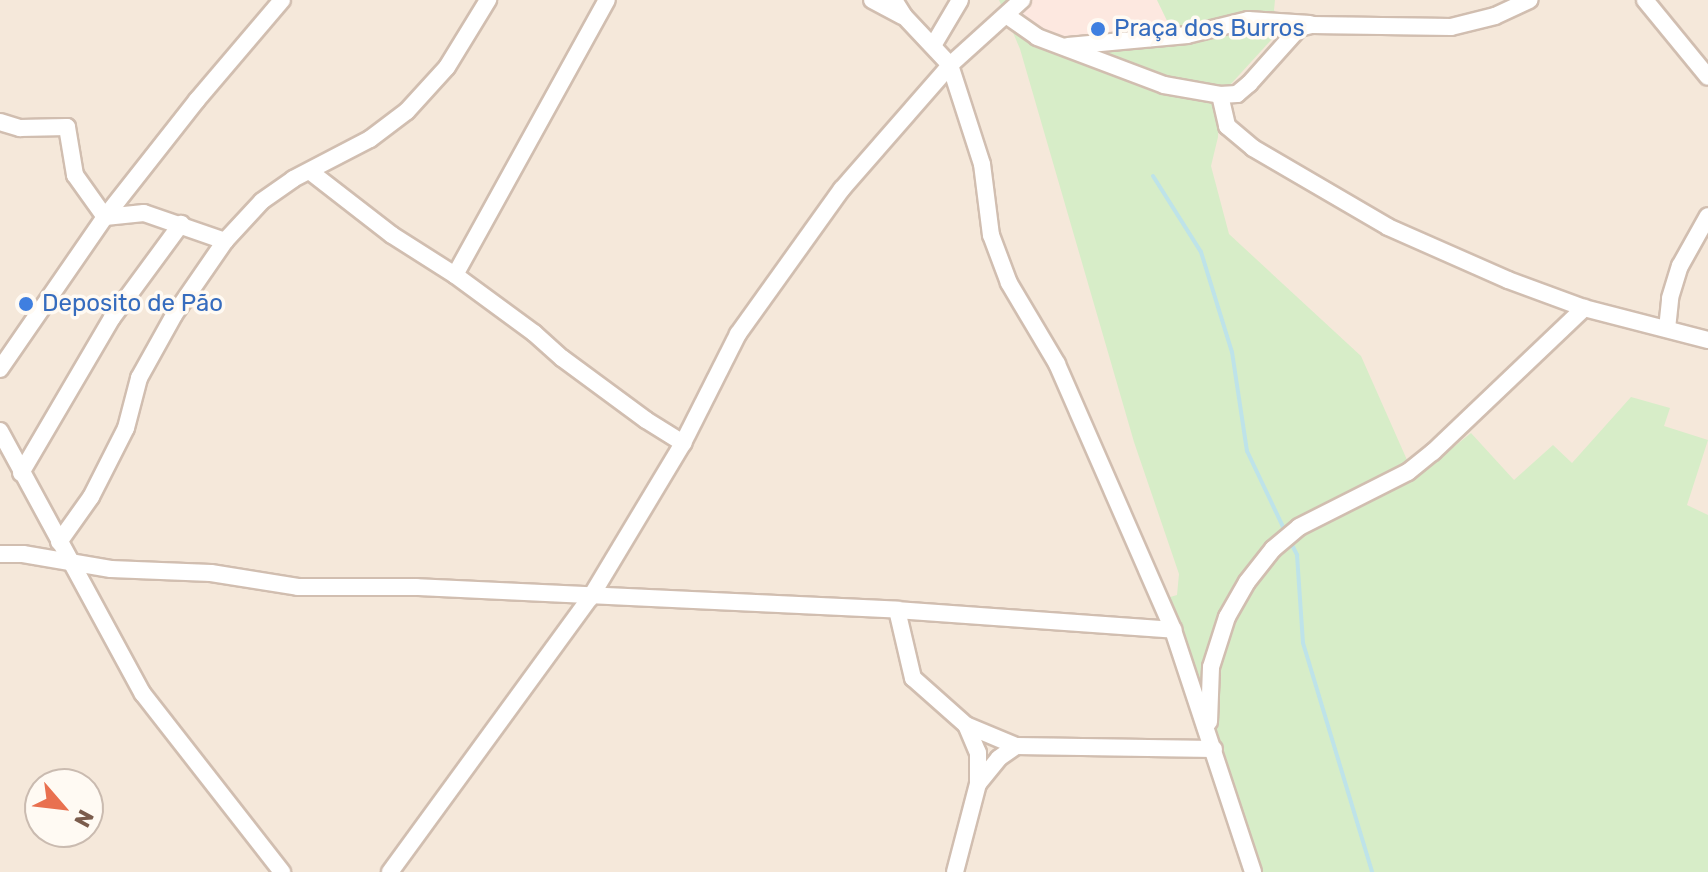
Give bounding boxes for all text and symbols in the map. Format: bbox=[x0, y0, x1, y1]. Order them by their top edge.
place label: Praça dos Burros bbox=[1114, 15, 1305, 43]
marker: Praça dos Burros bbox=[1089, 20, 1107, 38]
place label: Deposito de Pão bbox=[42, 290, 223, 318]
marker: Deposito de Pão bbox=[17, 295, 35, 313]
north arrow bbox=[24, 768, 104, 848]
text: N bbox=[68, 805, 100, 832]

